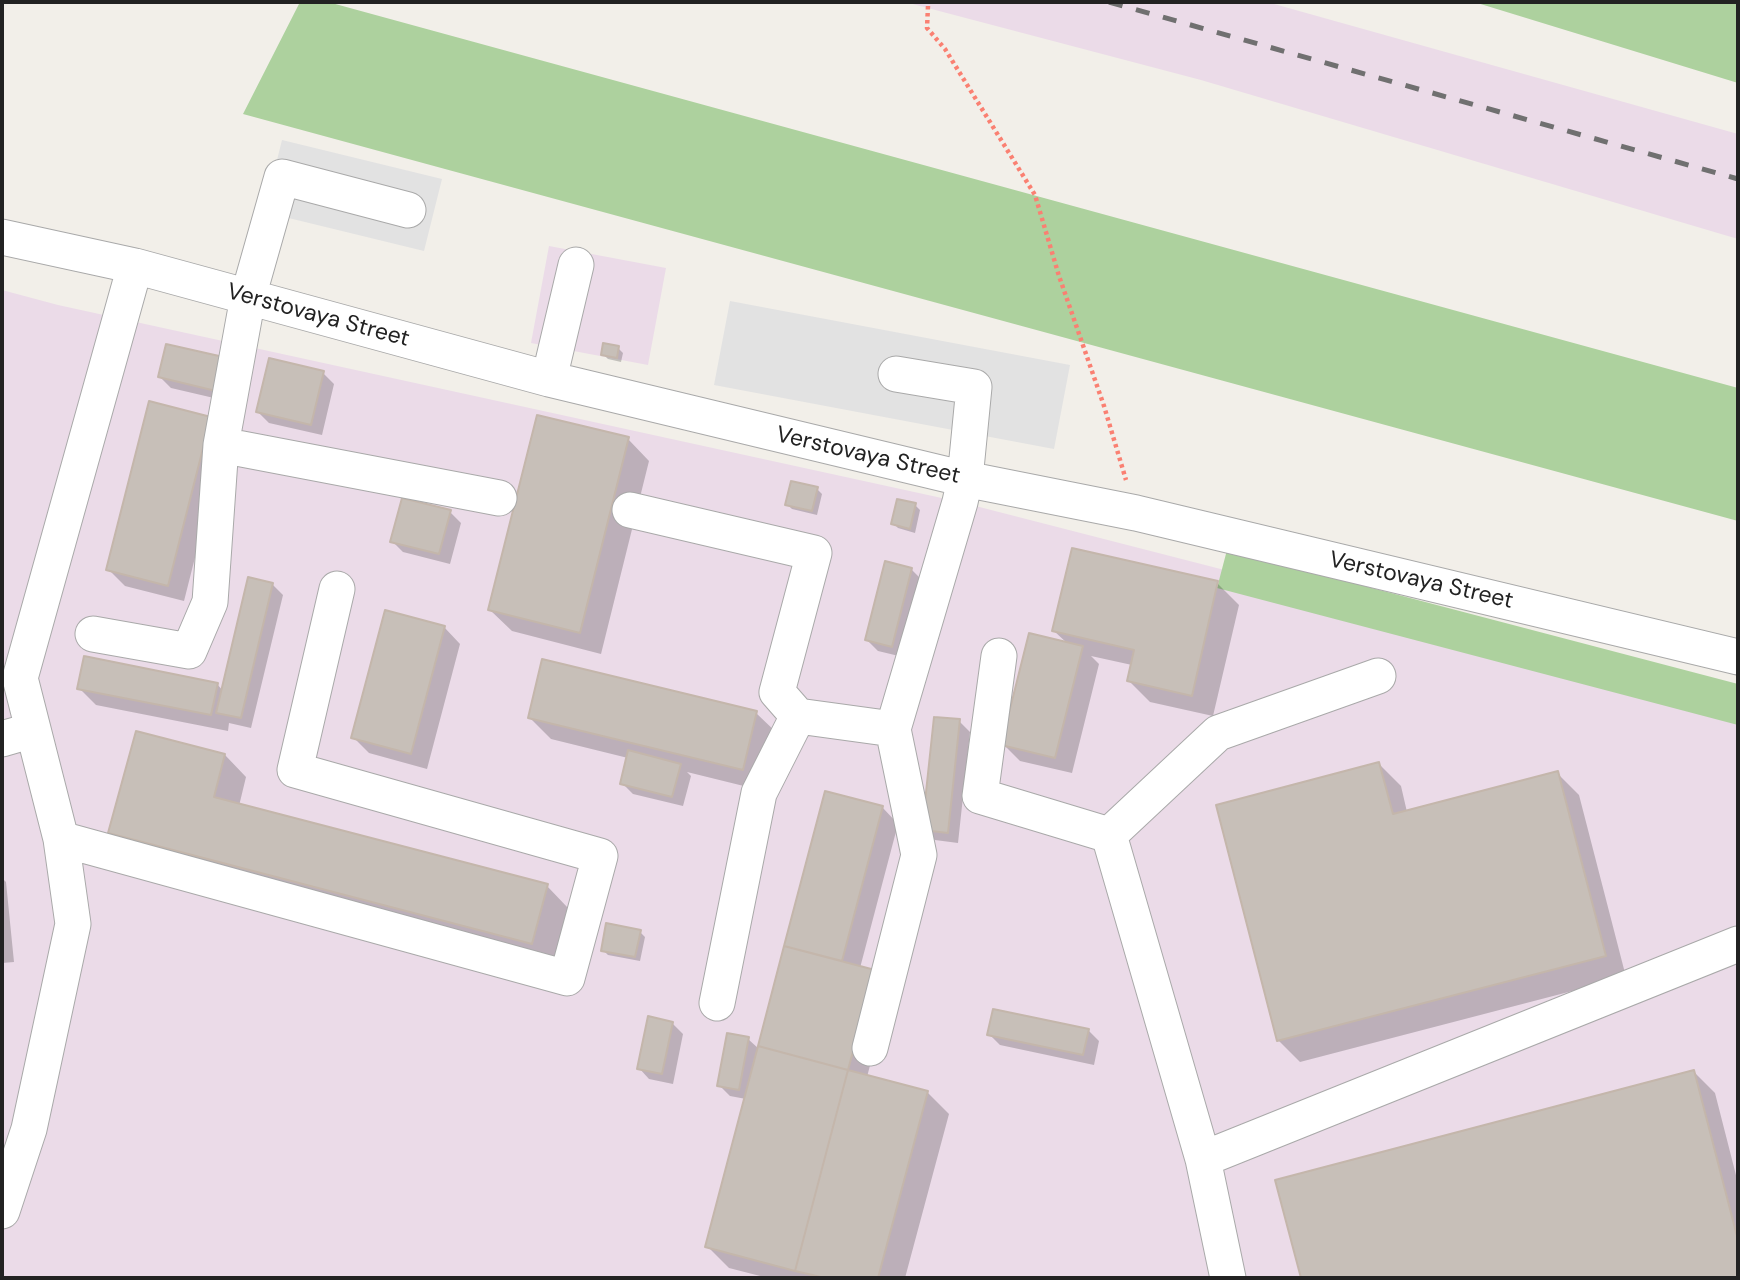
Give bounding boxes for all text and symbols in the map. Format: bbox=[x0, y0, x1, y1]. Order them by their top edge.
street label: Verstovaya Street bbox=[224, 278, 412, 354]
street label: Verstovaya Street bbox=[773, 421, 963, 491]
street label: Verstovaya Street bbox=[1326, 546, 1516, 616]

